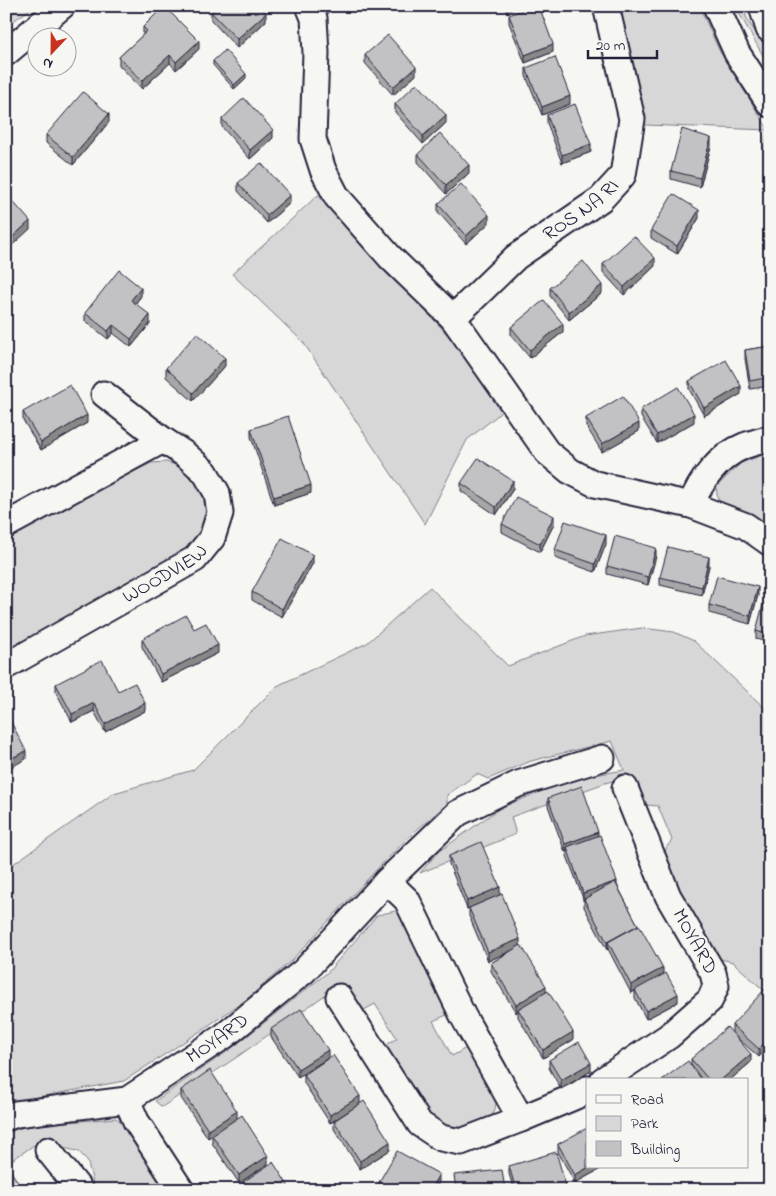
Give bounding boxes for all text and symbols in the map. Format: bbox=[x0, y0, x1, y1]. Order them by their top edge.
north arrow bbox=[28, 28, 78, 78]
scale bar bbox=[588, 28, 657, 60]
text: 20 m bbox=[596, 35, 626, 57]
text: N bbox=[39, 51, 56, 74]
street label: ROS NA RI bbox=[537, 173, 626, 249]
street label: WOODVIEW bbox=[117, 539, 215, 611]
street label: MOYARD bbox=[664, 904, 724, 980]
street label: MOYARD bbox=[181, 1007, 255, 1071]
legend bbox=[586, 1078, 748, 1168]
text: Road bbox=[631, 1089, 664, 1111]
text: Park bbox=[631, 1113, 659, 1135]
text: Building bbox=[630, 1139, 680, 1162]

